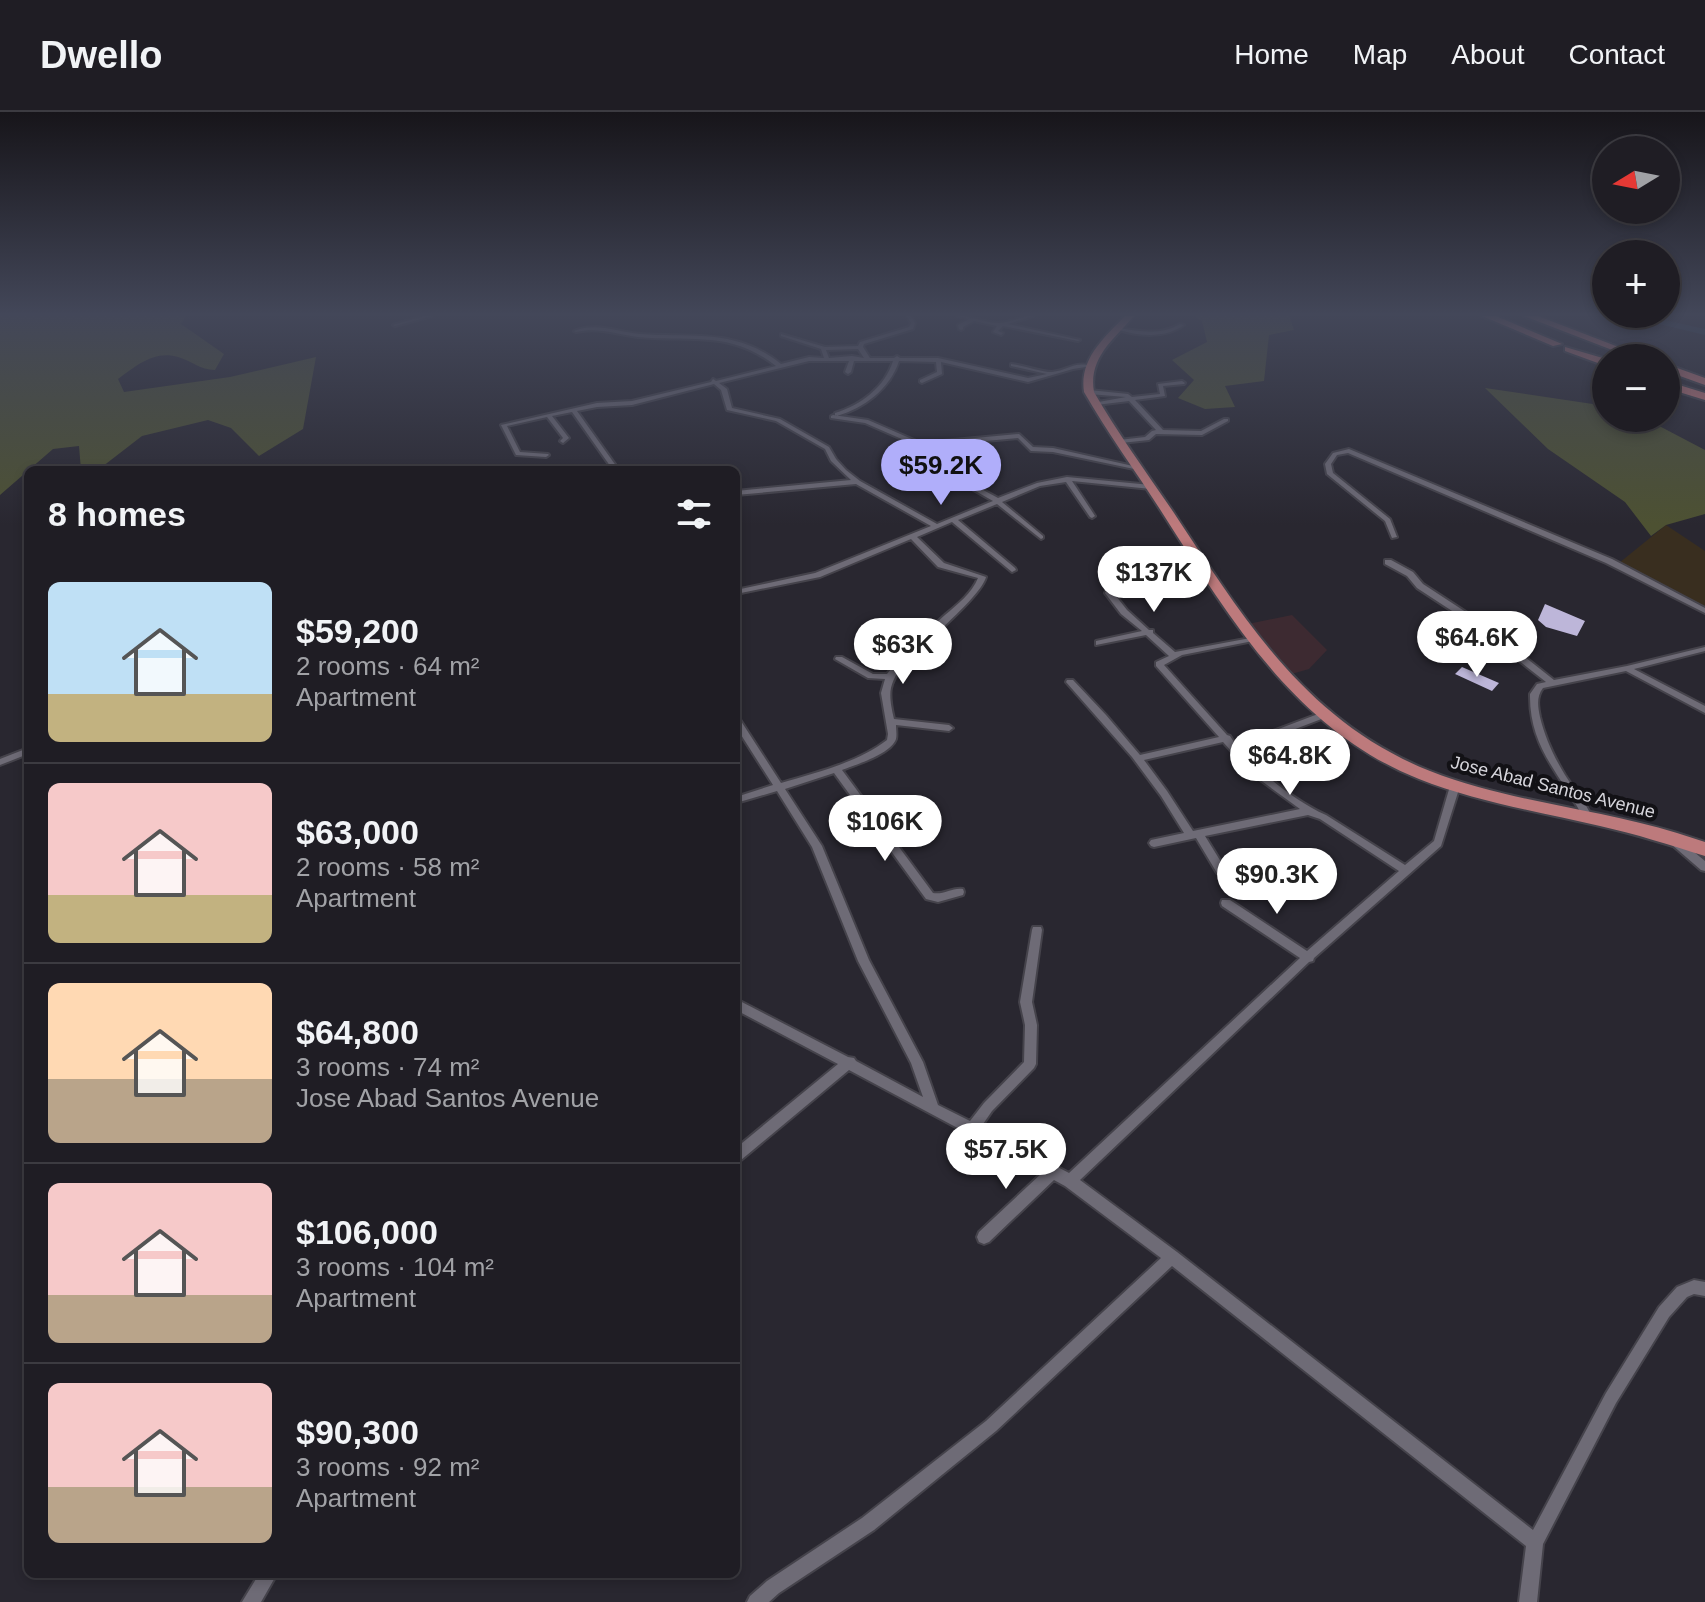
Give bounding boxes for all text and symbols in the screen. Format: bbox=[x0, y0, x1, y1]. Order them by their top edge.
text: Dwello bbox=[40, 34, 162, 76]
text: Home bbox=[1234, 39, 1309, 70]
text: Map bbox=[1353, 39, 1407, 70]
text: About bbox=[1451, 39, 1525, 70]
text: Contact bbox=[1569, 39, 1665, 70]
north arrow bbox=[1592, 136, 1680, 224]
map controls bbox=[1592, 136, 1680, 432]
button: + bbox=[1592, 240, 1680, 328]
button: − bbox=[1592, 344, 1680, 432]
pin: $59.2K bbox=[876, 439, 1006, 507]
text: $59.2K bbox=[899, 450, 983, 480]
icon: filters bbox=[672, 492, 716, 536]
text: 8 homes bbox=[48, 495, 186, 533]
pin: $137K bbox=[1098, 546, 1210, 614]
text: $137K bbox=[1116, 557, 1192, 587]
pin: $64.6K bbox=[1412, 611, 1542, 679]
text: $59,200 bbox=[296, 612, 419, 650]
icon: home bbox=[112, 614, 208, 710]
pin: $63K bbox=[856, 618, 950, 686]
text: $64.6K bbox=[1435, 622, 1519, 652]
text: $63K bbox=[872, 629, 934, 659]
text: 2 rooms · 64 m² bbox=[296, 651, 480, 681]
text: Apartment bbox=[296, 682, 416, 712]
pin: $64.8K bbox=[1225, 729, 1355, 797]
text: $64.8K bbox=[1248, 740, 1332, 770]
street label: Jose Abad Santos Avenue bbox=[1449, 752, 1657, 822]
pin: $106K bbox=[829, 795, 941, 863]
text: $106K bbox=[847, 806, 923, 836]
text: $63,000 bbox=[296, 813, 419, 851]
icon: home bbox=[112, 815, 208, 911]
pin: $90.3K bbox=[1212, 848, 1342, 916]
text: 2 rooms · 58 m² bbox=[296, 852, 480, 882]
text: $90.3K bbox=[1235, 859, 1319, 889]
text: Apartment bbox=[296, 883, 416, 913]
text: $64,800 bbox=[296, 1013, 419, 1051]
icon: home bbox=[112, 1015, 208, 1111]
text: 3 rooms · 74 m² bbox=[296, 1052, 480, 1082]
text: Jose Abad Santos Avenue bbox=[296, 1083, 599, 1113]
pin: $57.5K bbox=[941, 1123, 1071, 1191]
text: $57.5K bbox=[964, 1134, 1048, 1164]
text: $106,000 bbox=[296, 1213, 438, 1251]
icon: home bbox=[112, 1215, 208, 1311]
text: 3 rooms · 104 m² bbox=[296, 1252, 494, 1282]
text: Apartment bbox=[296, 1283, 416, 1313]
text: $90,300 bbox=[296, 1413, 419, 1451]
icon: home bbox=[112, 1415, 208, 1511]
text: 3 rooms · 92 m² bbox=[296, 1452, 480, 1482]
text: Apartment bbox=[296, 1483, 416, 1513]

